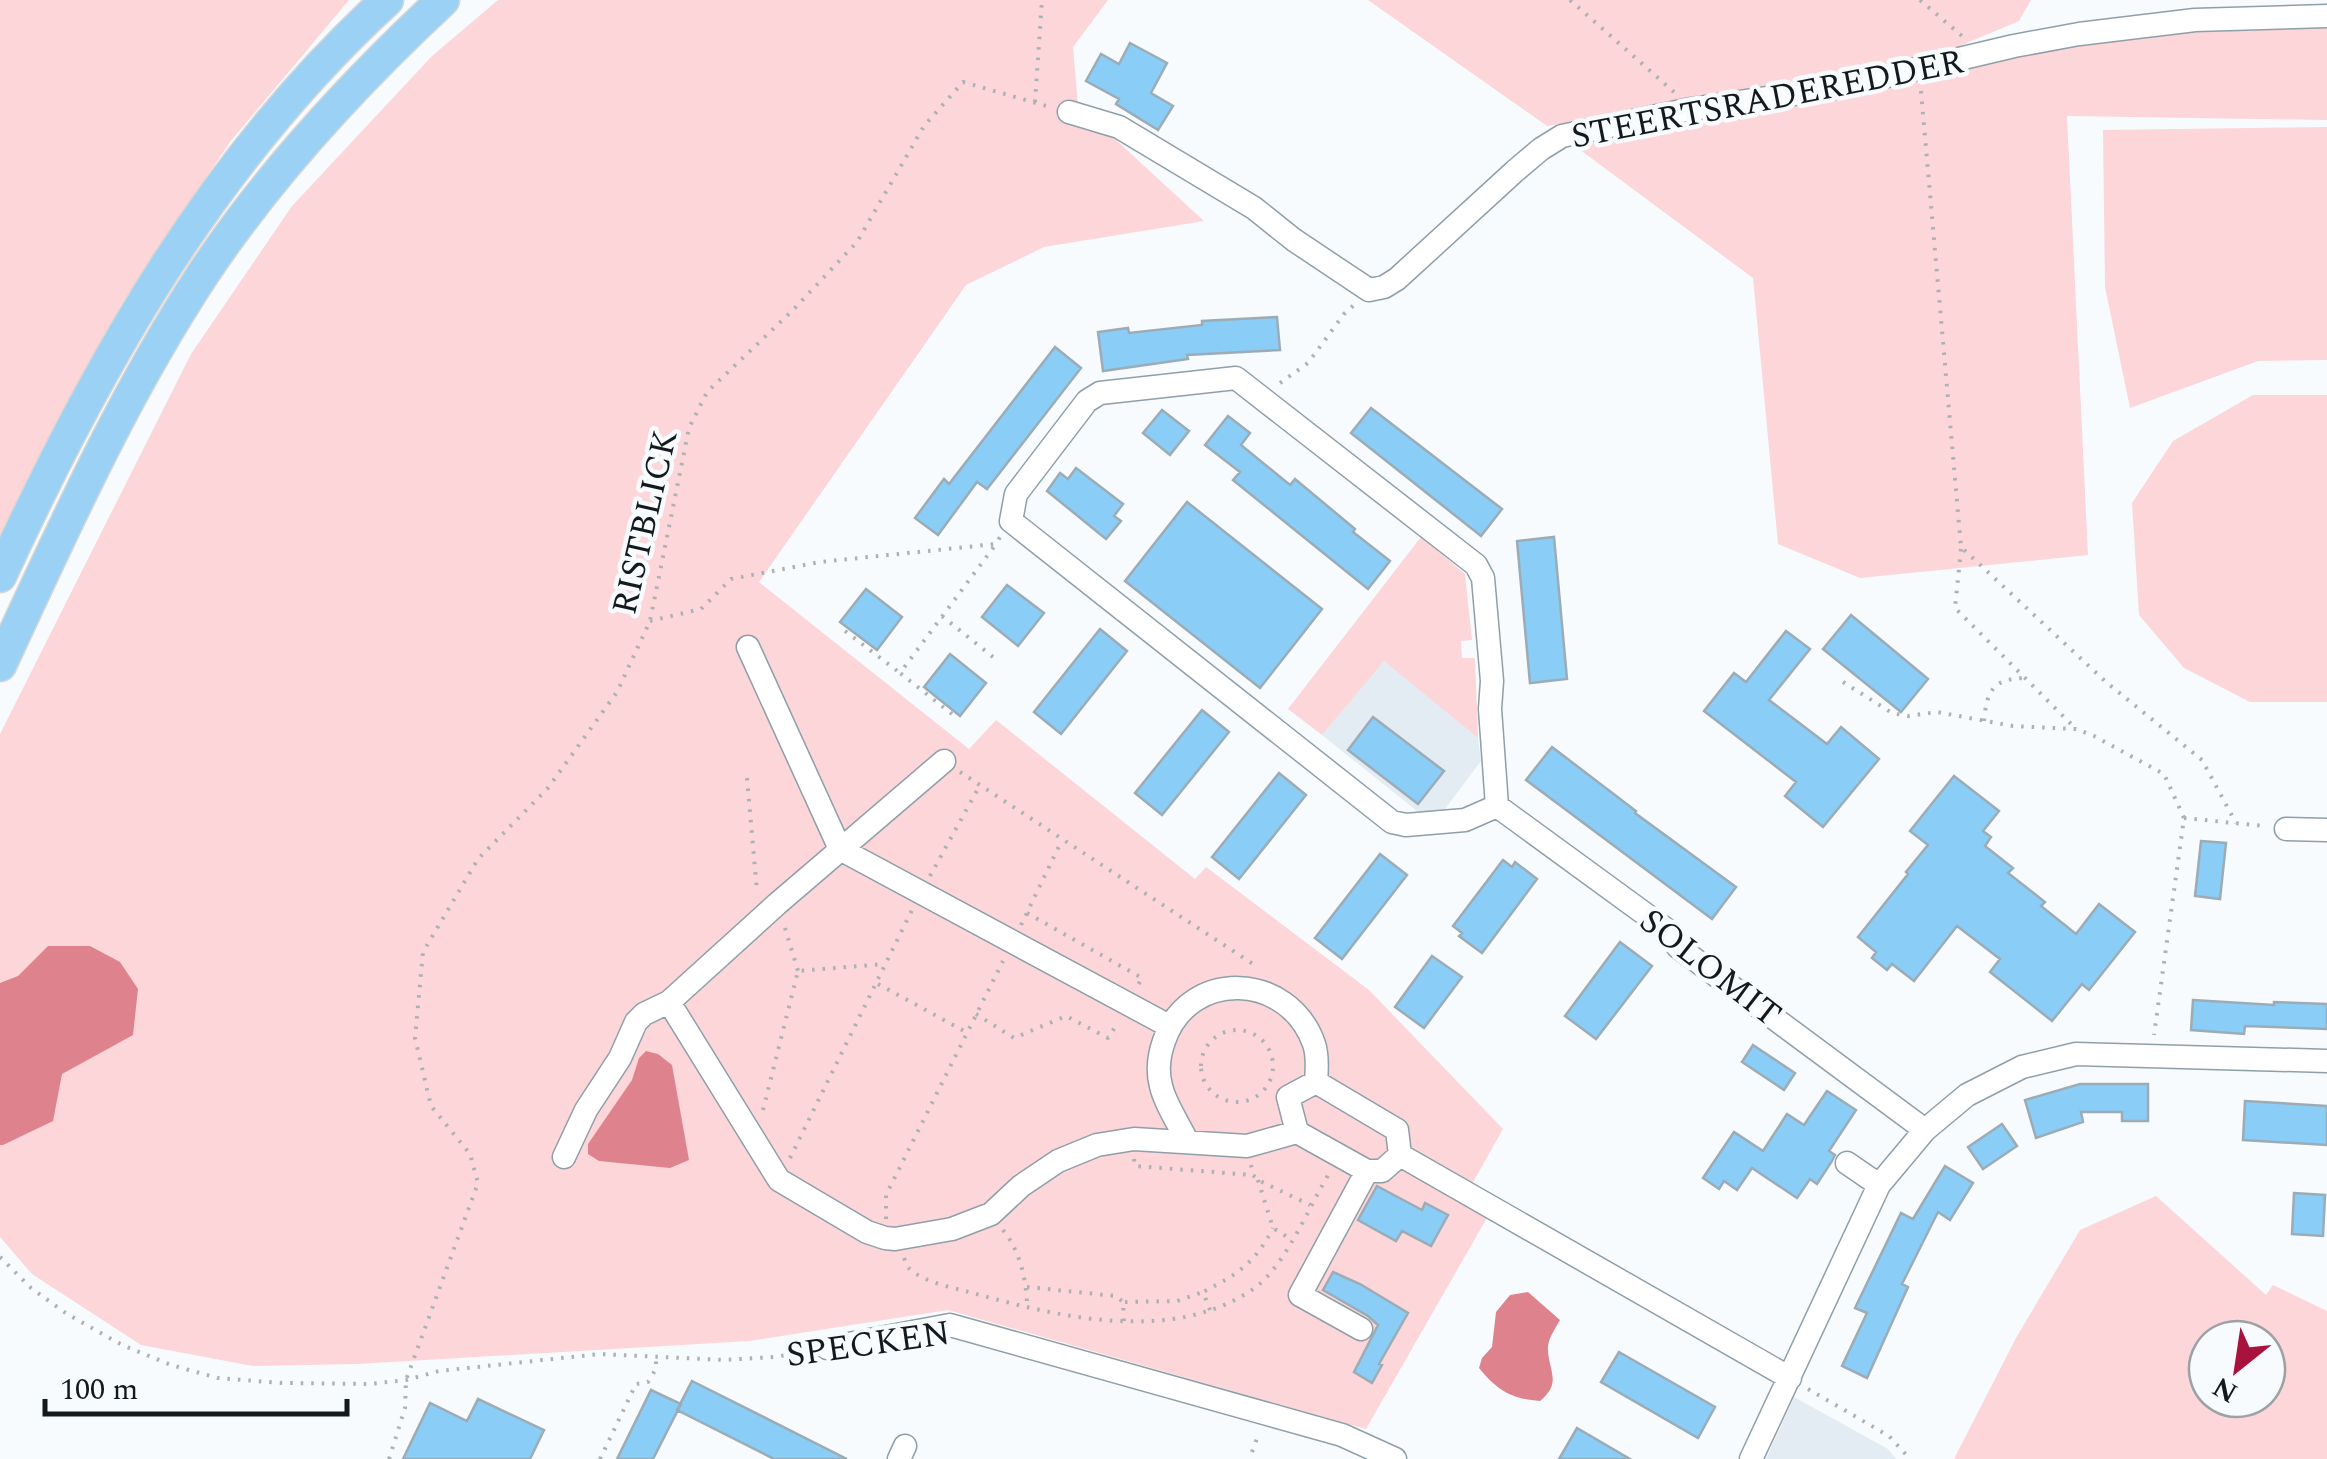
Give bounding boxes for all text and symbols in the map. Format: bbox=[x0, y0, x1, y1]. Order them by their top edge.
street label: STEERTSRADEREDDER bbox=[1567, 35, 1969, 163]
street label: RISTBLICK bbox=[598, 425, 692, 620]
street label: SOLOMIT bbox=[1628, 896, 1793, 1041]
street label: SPECKEN bbox=[783, 1307, 954, 1382]
north arrow bbox=[2187, 1319, 2287, 1419]
scale bar bbox=[45, 1354, 348, 1416]
text: N bbox=[2205, 1365, 2246, 1414]
text: 100 m bbox=[60, 1367, 138, 1413]

